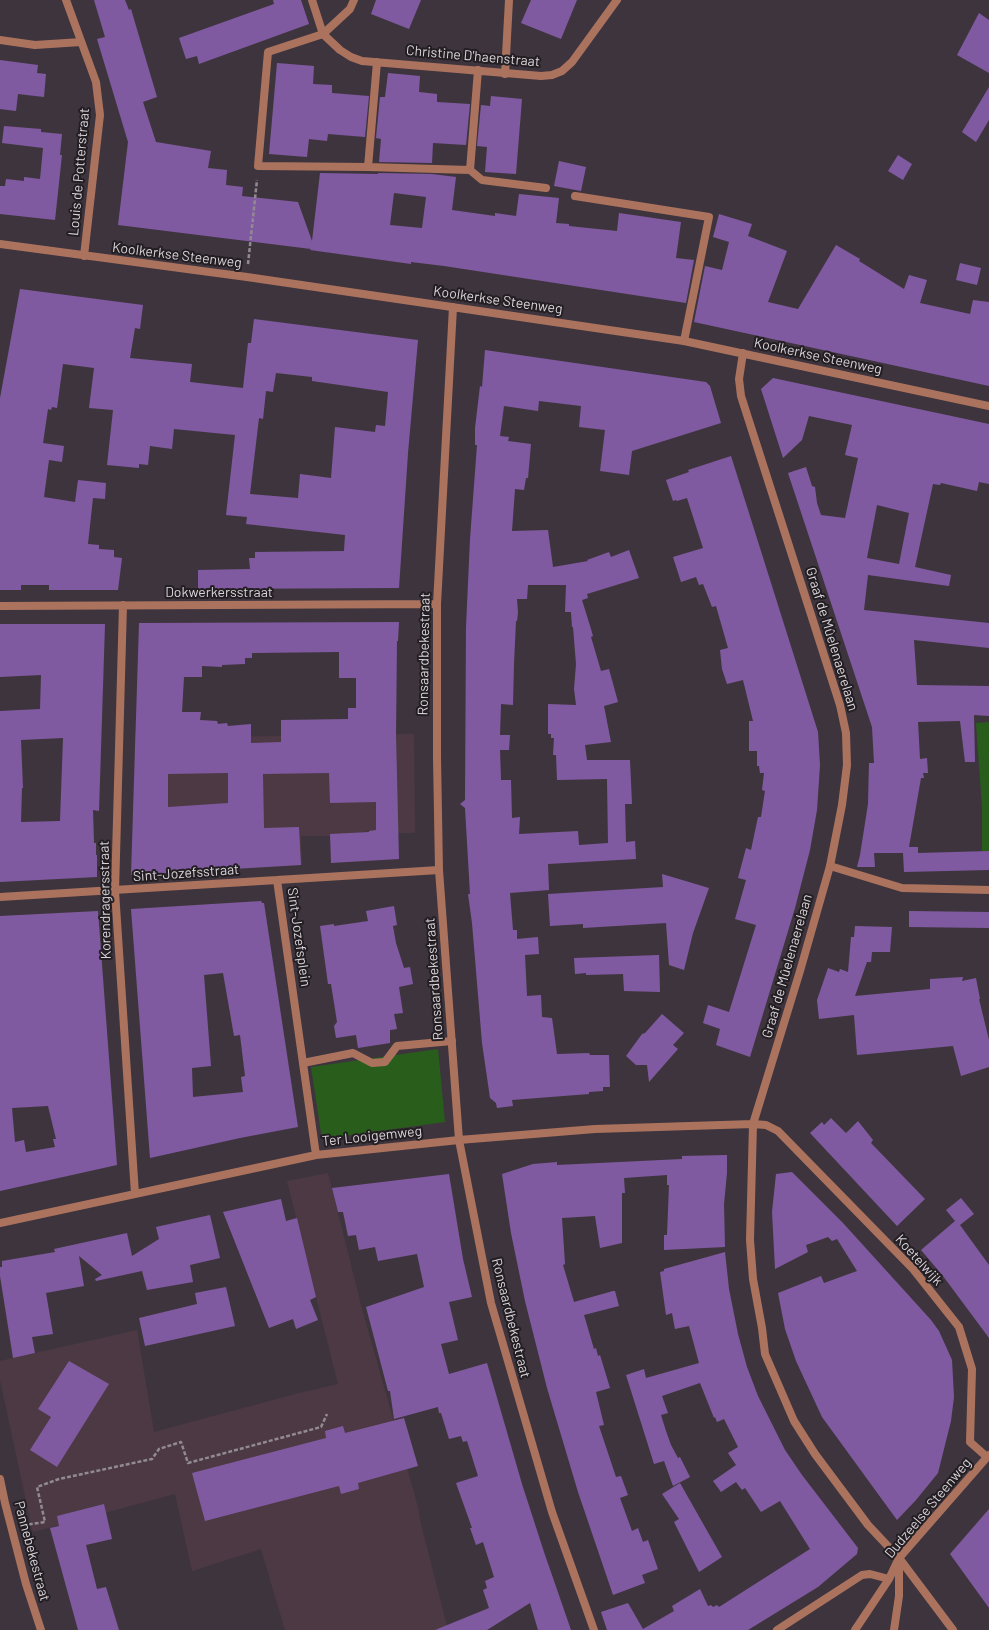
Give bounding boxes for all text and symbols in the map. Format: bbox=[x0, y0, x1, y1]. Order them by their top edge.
street label: Christine D'haenstraat bbox=[405, 42, 541, 70]
street label: Louis de Potterstraat bbox=[65, 107, 93, 237]
street label: Koolkerkse Steenweg bbox=[111, 239, 243, 271]
street label: Koolkerkse Steenweg bbox=[432, 283, 564, 317]
street label: Koolkerkse Steenweg bbox=[753, 334, 883, 378]
street label: Graaf de Mûelenaerelaan bbox=[802, 565, 862, 713]
street label: Dokwerkersstraat bbox=[165, 584, 273, 600]
street label: Ronsaardbekestraat bbox=[415, 592, 433, 716]
street label: Korendragersstraat bbox=[96, 841, 114, 959]
street label: Sint-Jozefsstraat bbox=[132, 861, 240, 885]
street label: Sint-Jozefsplein bbox=[284, 886, 314, 988]
street label: Graaf de Mûelenaerelaan bbox=[758, 892, 816, 1040]
street label: Ronsaardbekestraat bbox=[421, 917, 447, 1041]
street label: Ter Looigemweg bbox=[321, 1122, 423, 1150]
street label: Koetelwijk bbox=[892, 1231, 946, 1289]
street label: Ronsaardbekestraat bbox=[488, 1256, 534, 1380]
street label: Dudzeelse Steenweg bbox=[881, 1455, 975, 1561]
street label: Pannebekestraat bbox=[11, 1499, 53, 1603]

